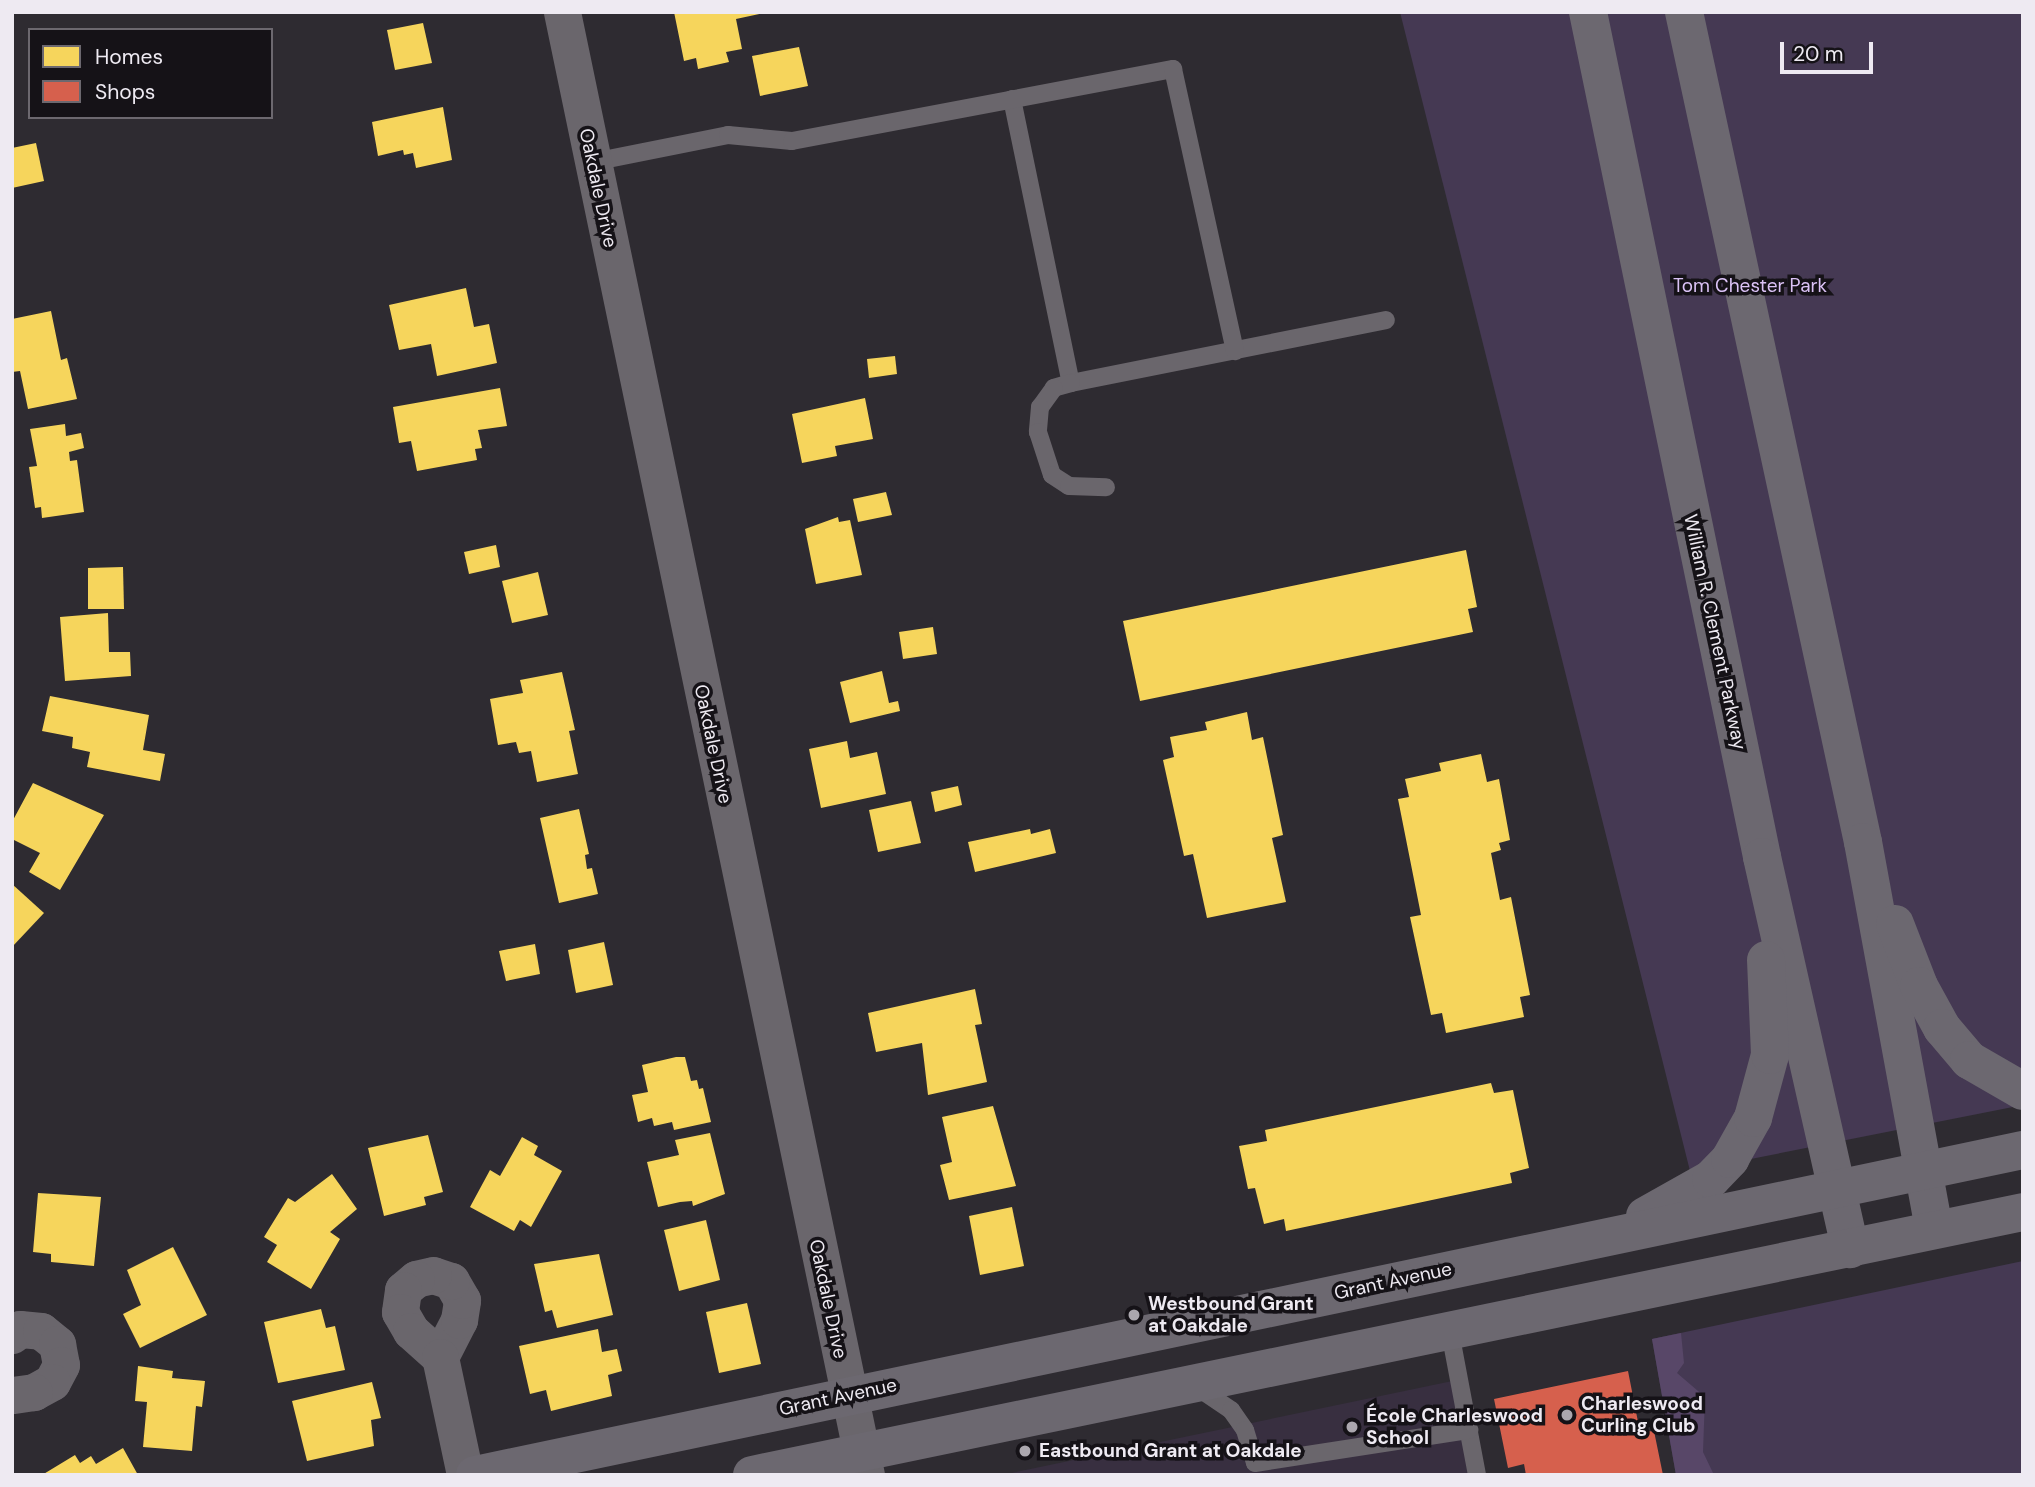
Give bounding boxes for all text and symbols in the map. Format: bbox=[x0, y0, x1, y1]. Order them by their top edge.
legend bbox=[28, 28, 273, 119]
scale bar bbox=[1783, 28, 1876, 72]
text: 20 m bbox=[1793, 40, 1844, 68]
text: Homes bbox=[95, 43, 163, 71]
text: Shops bbox=[95, 78, 155, 106]
street label: Oakdale Drive bbox=[574, 126, 622, 250]
park label: Tom Chester Park bbox=[1673, 275, 1827, 297]
street label: William R. Clement Parkway bbox=[1679, 512, 1751, 752]
street label: Oakdale Drive bbox=[689, 682, 737, 806]
street label: Oakdale Drive bbox=[804, 1237, 852, 1361]
street label: Grant Avenue bbox=[1332, 1257, 1454, 1305]
place label: Westbound Grant at Oakdale bbox=[1148, 1293, 1314, 1337]
marker: Westbound Grant at Oakdale bbox=[1126, 1307, 1142, 1323]
street label: Grant Avenue bbox=[777, 1373, 899, 1421]
place label: Charleswood Curling Club bbox=[1581, 1393, 1703, 1437]
place label: École Charleswood School bbox=[1366, 1405, 1543, 1449]
marker: Charleswood Curling Club bbox=[1559, 1407, 1575, 1423]
marker: École Charleswood School bbox=[1344, 1419, 1360, 1435]
place label: Eastbound Grant at Oakdale bbox=[1039, 1440, 1302, 1462]
marker: Eastbound Grant at Oakdale bbox=[1017, 1443, 1033, 1459]

